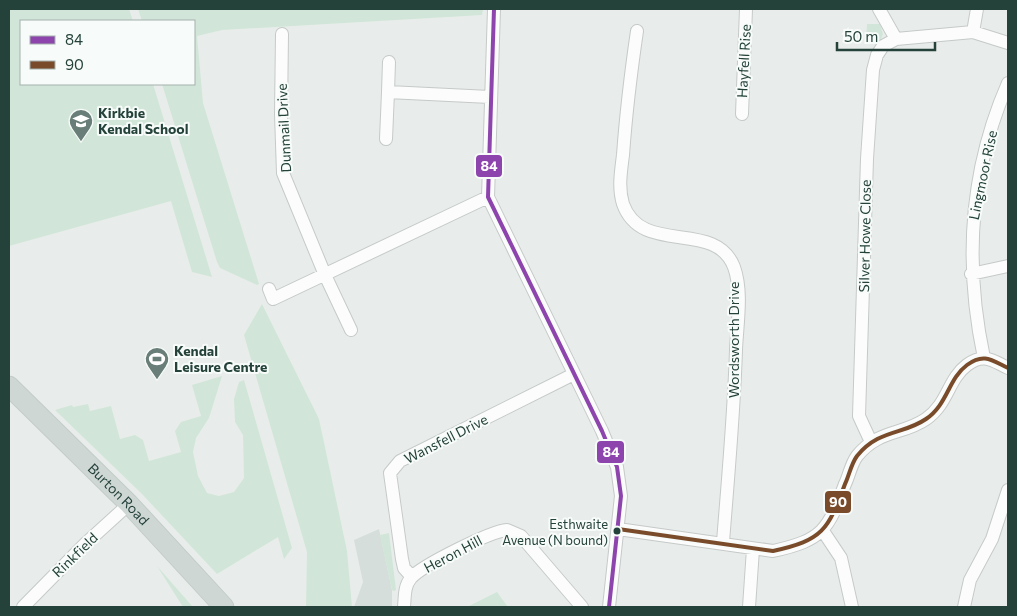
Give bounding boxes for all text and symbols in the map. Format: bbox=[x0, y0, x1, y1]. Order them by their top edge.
legend bbox=[20, 20, 195, 85]
scale bar bbox=[837, 20, 934, 52]
street label: Hayfell Rise bbox=[733, 24, 754, 98]
text: 50 m bbox=[844, 27, 878, 45]
text: 84 bbox=[65, 30, 83, 48]
text: 90 bbox=[65, 55, 84, 73]
street label: Dunmail Drive bbox=[273, 83, 294, 173]
place label: Kirkbie Kendal School bbox=[98, 104, 189, 137]
school or university icon: Kirkbie Kendal School bbox=[68, 108, 94, 142]
street label: Lingmoor Rise bbox=[965, 129, 1000, 221]
line badge: 84 bbox=[475, 154, 503, 178]
text: 84 bbox=[480, 157, 498, 174]
street label: Silver Howe Close bbox=[855, 179, 874, 292]
street label: Wordsworth Drive bbox=[725, 282, 742, 398]
place label: Kendal Leisure Centre bbox=[174, 342, 267, 375]
sports icon: Kendal Leisure Centre bbox=[144, 346, 170, 380]
street label: Wansfell Drive bbox=[401, 410, 490, 467]
line badge: 84 bbox=[596, 440, 625, 464]
text: 84 bbox=[602, 443, 620, 460]
street label: Burton Road bbox=[85, 460, 153, 528]
line badge: 90 bbox=[824, 490, 852, 514]
text: 90 bbox=[829, 493, 847, 510]
place label: Esthwaite Avenue (N bound) bbox=[502, 516, 608, 548]
marker: Esthwaite Avenue (N bound) bbox=[612, 526, 622, 536]
street label: Rinkfield bbox=[48, 529, 101, 580]
street label: Heron Hill bbox=[421, 531, 485, 576]

